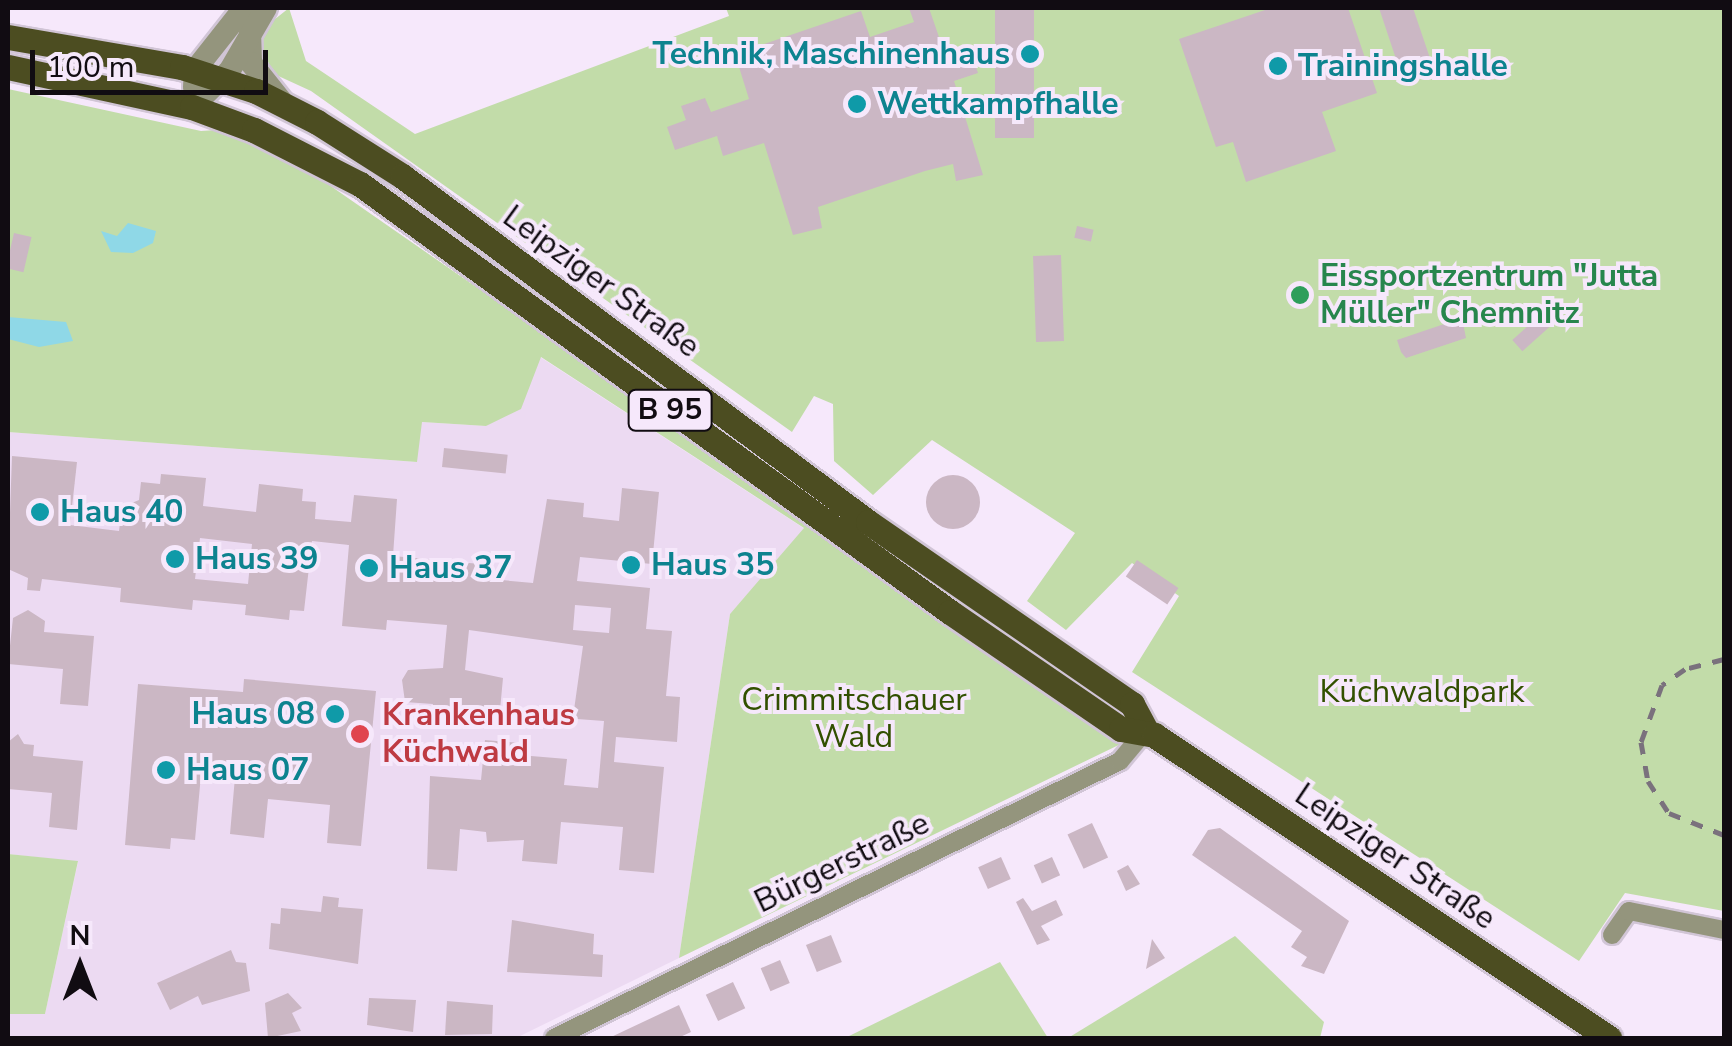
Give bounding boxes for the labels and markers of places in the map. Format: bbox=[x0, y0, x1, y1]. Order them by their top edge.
place label: Technik, Maschinenhaus bbox=[652, 35, 1010, 73]
marker: Technik, Maschinenhaus bbox=[1019, 43, 1041, 65]
place label: Trainingshalle bbox=[1298, 47, 1508, 85]
marker: Trainingshalle bbox=[1267, 55, 1289, 77]
place label: Wettkampfhalle bbox=[877, 85, 1119, 123]
marker: Wettkampfhalle bbox=[846, 93, 868, 115]
place label: Eissportzentrum "Jutta Müller" Chemnitz bbox=[1320, 258, 1658, 333]
marker: Eissportzentrum "Jutta Müller" Chemnitz bbox=[1289, 284, 1311, 306]
place label: Haus 40 bbox=[60, 493, 183, 531]
marker: Haus 40 bbox=[29, 501, 51, 523]
place label: Haus 39 bbox=[195, 540, 318, 578]
place label: Haus 35 bbox=[651, 546, 774, 584]
marker: Haus 39 bbox=[164, 548, 186, 570]
place label: Haus 37 bbox=[389, 549, 512, 587]
marker: Haus 35 bbox=[620, 554, 642, 576]
marker: Haus 37 bbox=[358, 557, 380, 579]
place label: Haus 08 bbox=[192, 695, 315, 733]
place label: Krankenhaus Küchwald bbox=[382, 697, 575, 772]
marker: Haus 08 bbox=[324, 703, 346, 725]
marker: Krankenhaus Küchwald bbox=[347, 721, 373, 747]
place label: Haus 07 bbox=[186, 751, 309, 789]
marker: Haus 07 bbox=[155, 759, 177, 781]

